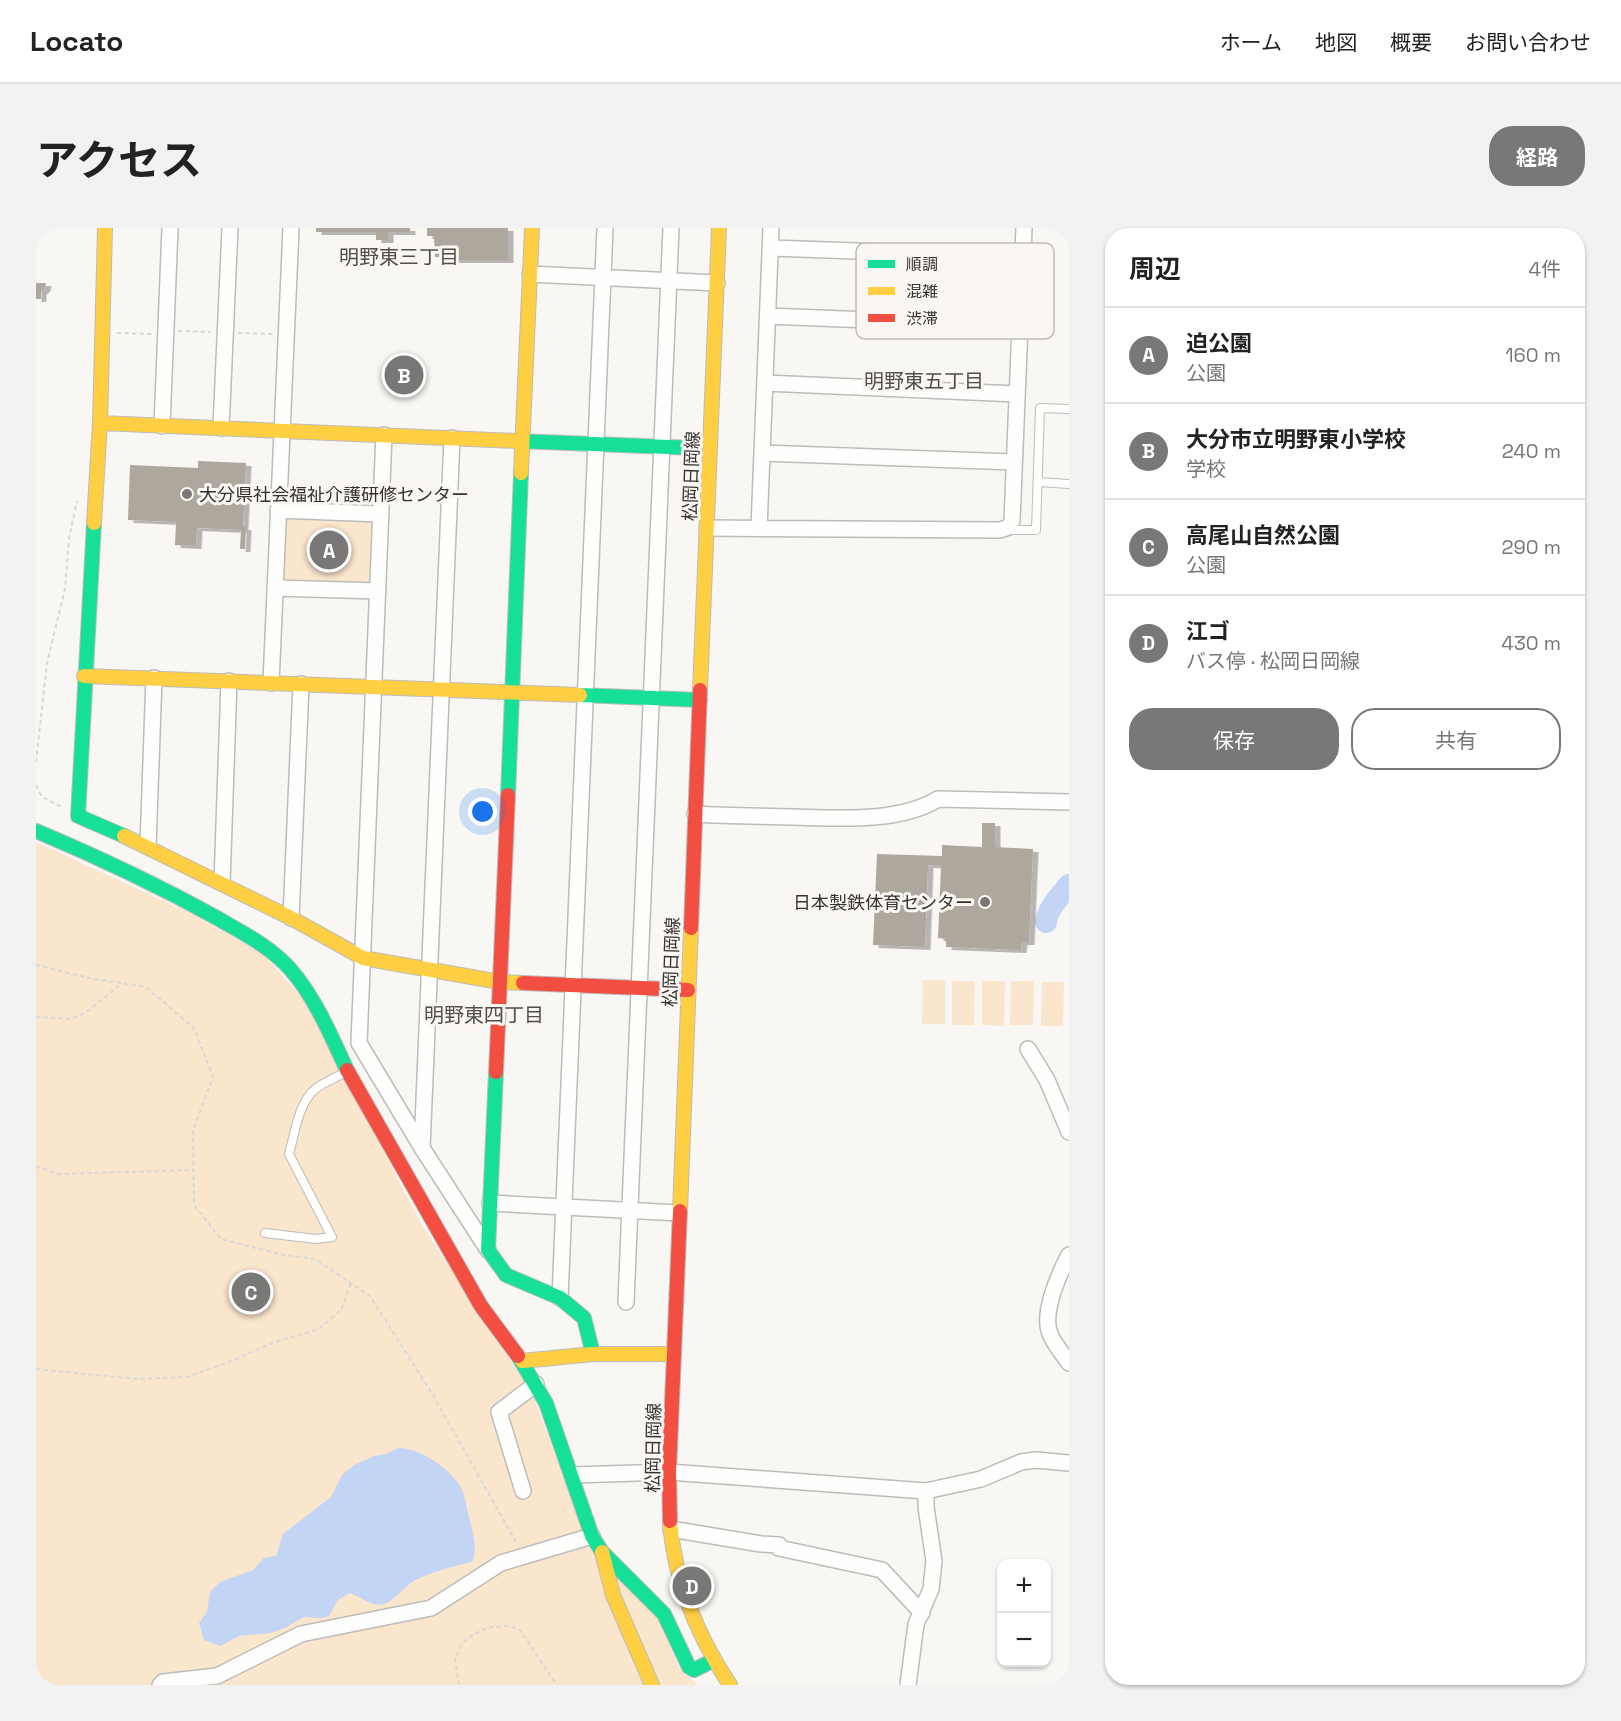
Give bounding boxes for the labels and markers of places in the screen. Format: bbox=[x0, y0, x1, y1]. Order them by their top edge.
pin: B bbox=[384, 352, 424, 398]
place label: 大分県社会福祉介護研修センター bbox=[199, 483, 469, 506]
marker: 大分県社会福祉介護研修センター bbox=[180, 487, 194, 501]
pin: A bbox=[310, 528, 348, 572]
place label: 日本製鉄体育センター bbox=[793, 891, 973, 914]
marker: 日本製鉄体育センター bbox=[978, 895, 992, 909]
pin: C bbox=[232, 1270, 270, 1314]
pin: D bbox=[672, 1564, 712, 1608]

